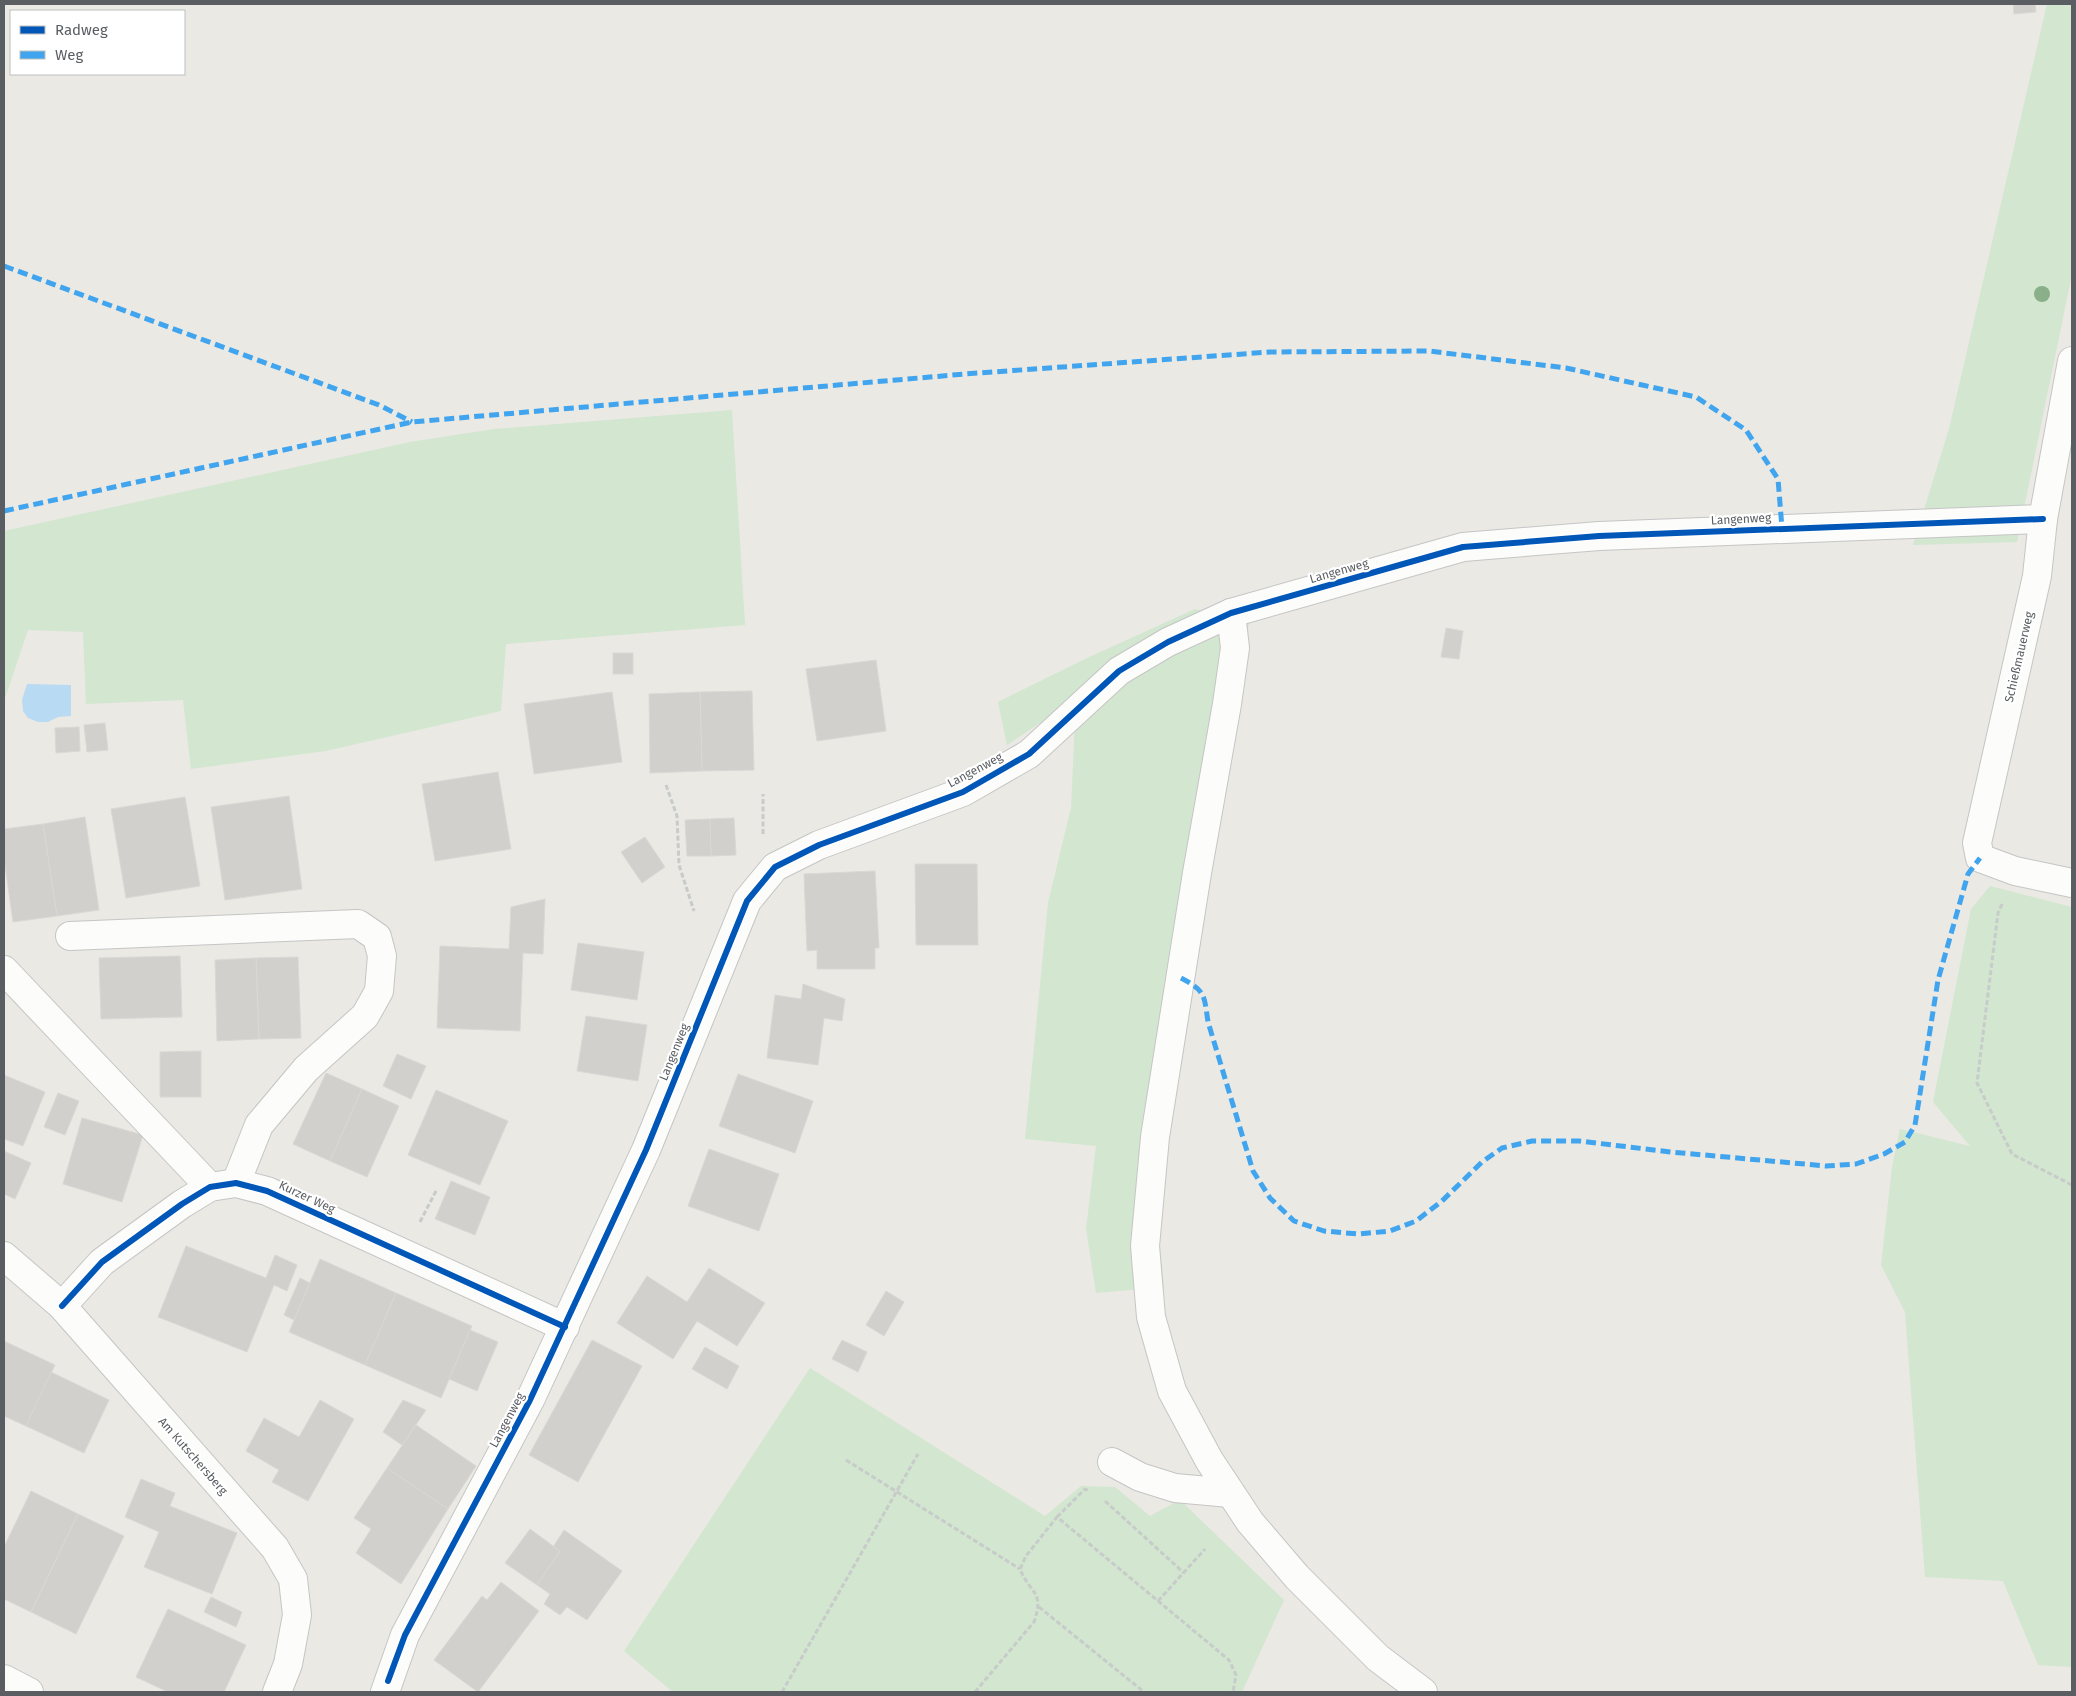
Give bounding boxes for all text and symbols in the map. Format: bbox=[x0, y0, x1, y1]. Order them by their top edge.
legend bbox=[10, 10, 185, 75]
text: Radweg bbox=[55, 21, 108, 39]
text: Weg bbox=[55, 46, 83, 64]
street label: Langenweg bbox=[1710, 510, 1772, 528]
street label: Langenweg bbox=[1308, 556, 1371, 586]
street label: Schießmauerweg bbox=[2002, 610, 2036, 704]
street label: Langenweg bbox=[945, 749, 1006, 790]
street label: Langenweg bbox=[656, 1021, 692, 1083]
street label: Kurzer Weg bbox=[277, 1178, 338, 1216]
street label: Langenweg bbox=[487, 1389, 528, 1450]
street label: Am Kutschersberg bbox=[156, 1414, 231, 1498]

